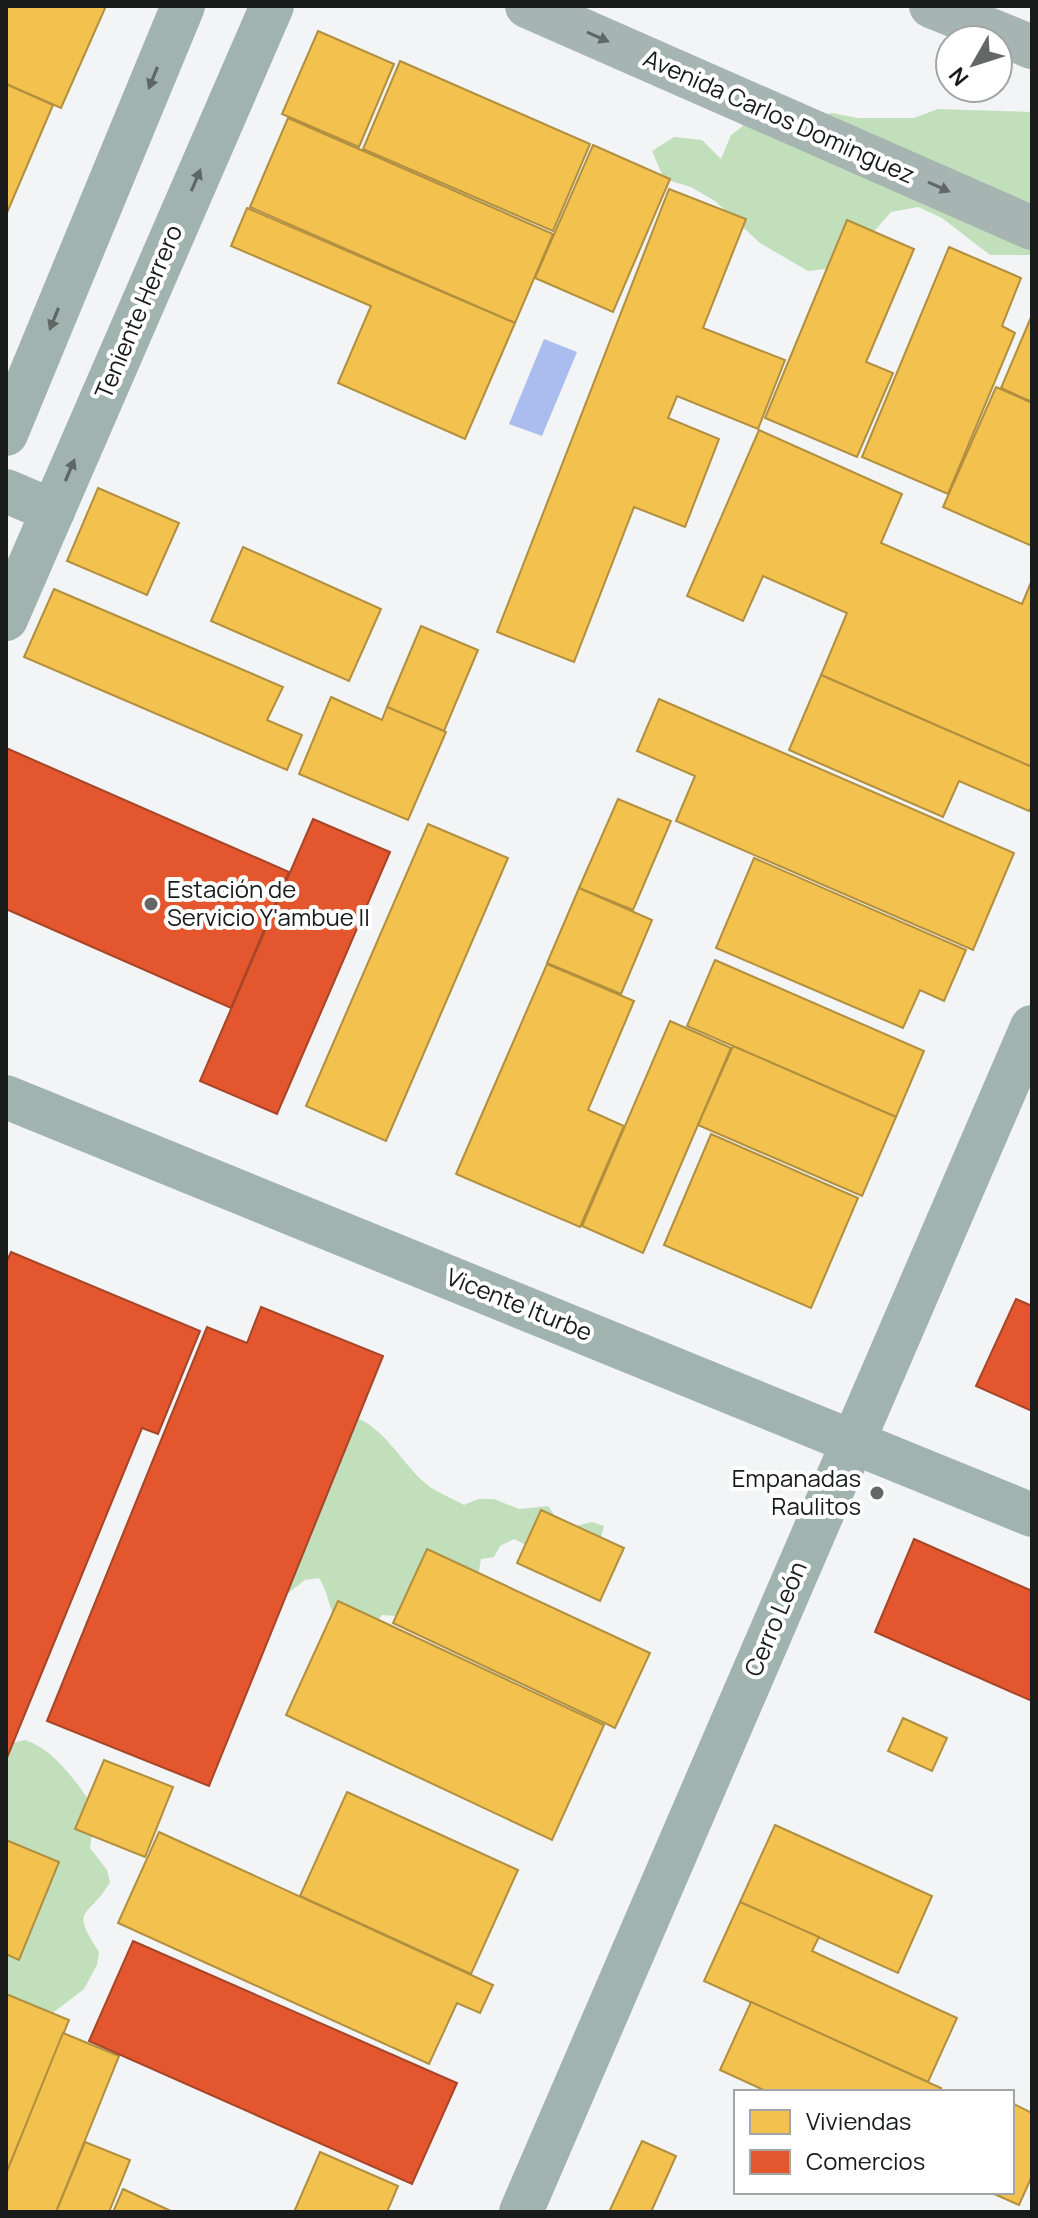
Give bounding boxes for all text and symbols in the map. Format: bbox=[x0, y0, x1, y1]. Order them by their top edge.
north arrow bbox=[934, 24, 1014, 104]
one-way arrow bbox=[586, 31, 610, 44]
street label: Avenida Carlos Dominguez bbox=[639, 41, 921, 190]
text: N bbox=[942, 61, 975, 92]
one-way arrow bbox=[146, 66, 159, 90]
one-way arrow bbox=[189, 168, 203, 192]
one-way arrow bbox=[927, 180, 950, 193]
street label: Teniente Herrero bbox=[86, 219, 189, 403]
one-way arrow bbox=[47, 307, 60, 330]
one-way arrow bbox=[64, 458, 77, 482]
place label: Estación de Servicio Y'ambue II bbox=[167, 872, 370, 933]
marker: Estación de Servicio Y'ambue II bbox=[142, 895, 160, 913]
street label: Vicente Iturbe bbox=[442, 1259, 597, 1348]
place label: Empanadas Raulitos bbox=[732, 1461, 861, 1522]
marker: Empanadas Raulitos bbox=[868, 1484, 886, 1502]
street label: Cerro León bbox=[736, 1556, 814, 1681]
legend bbox=[734, 2090, 1014, 2194]
text: Viviendas bbox=[806, 2104, 911, 2137]
text: Comercios bbox=[806, 2144, 925, 2177]

